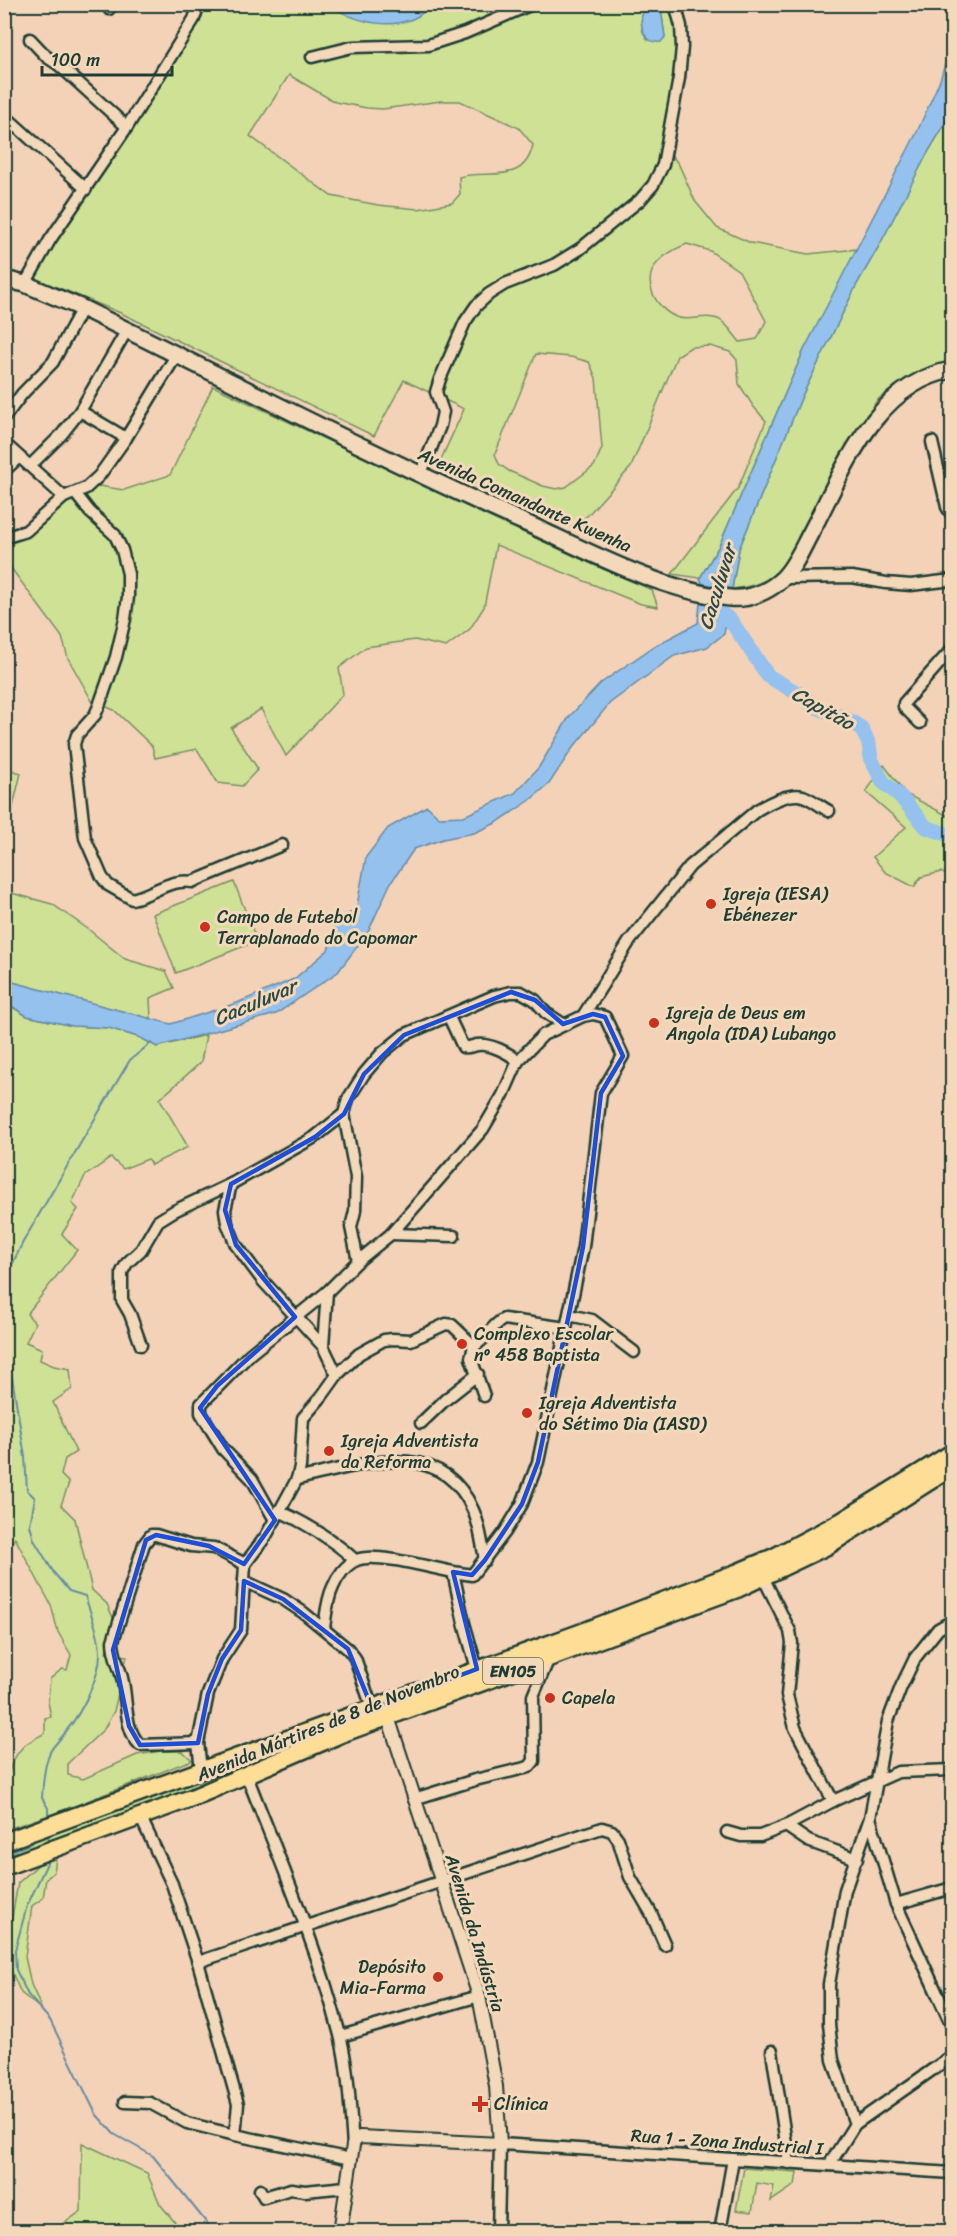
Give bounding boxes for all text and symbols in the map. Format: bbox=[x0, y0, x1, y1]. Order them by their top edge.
scale bar bbox=[42, 39, 172, 77]
text: 100 m bbox=[51, 44, 100, 76]
street label: Avenida Comandante Kwenha bbox=[412, 438, 637, 562]
water label: Caculuvar bbox=[688, 537, 748, 634]
water label: Capitão bbox=[785, 677, 862, 741]
place label: Igreja (IESA) Ebénezer bbox=[722, 878, 829, 931]
marker: Igreja (IESA) Ebénezer bbox=[704, 897, 718, 911]
place label: Campo de Futebol Terraplanado do Capomar bbox=[217, 901, 418, 954]
marker: Campo de Futebol Terraplanado do Capomar bbox=[198, 920, 212, 934]
water label: Caculuvar bbox=[208, 968, 306, 1036]
place label: Igreja de Deus em Angola (IDA) Lubango bbox=[665, 997, 836, 1050]
marker: Igreja de Deus em Angola (IDA) Lubango bbox=[647, 1016, 661, 1030]
place label: Complexo Escolar nº 458 Baptista bbox=[474, 1318, 614, 1371]
marker: Complexo Escolar nº 458 Baptista bbox=[455, 1337, 469, 1351]
place label: Igreja Adventista do Sétimo Dia (IASD) bbox=[538, 1387, 708, 1440]
marker: Igreja Adventista do Sétimo Dia (IASD) bbox=[520, 1406, 534, 1420]
place label: Igreja Adventista da Reforma bbox=[340, 1425, 479, 1478]
marker: Igreja Adventista da Reforma bbox=[322, 1444, 336, 1458]
street label: Avenida Mártires de 8 de Novembro bbox=[191, 1655, 464, 1791]
road number: EN105 bbox=[483, 1658, 543, 1684]
place label: Capela bbox=[562, 1682, 615, 1714]
marker: Capela bbox=[543, 1691, 557, 1705]
street label: Avenida da Indústria bbox=[435, 1849, 515, 2017]
place label: Depósito Mia-Farma bbox=[340, 1951, 426, 2004]
marker: Depósito Mia-Farma bbox=[431, 1970, 445, 1984]
place label: Clínica bbox=[494, 2088, 549, 2120]
marker: Clínica bbox=[471, 2095, 489, 2113]
street label: Rua 1 - Zona Industrial I bbox=[630, 2119, 826, 2165]

